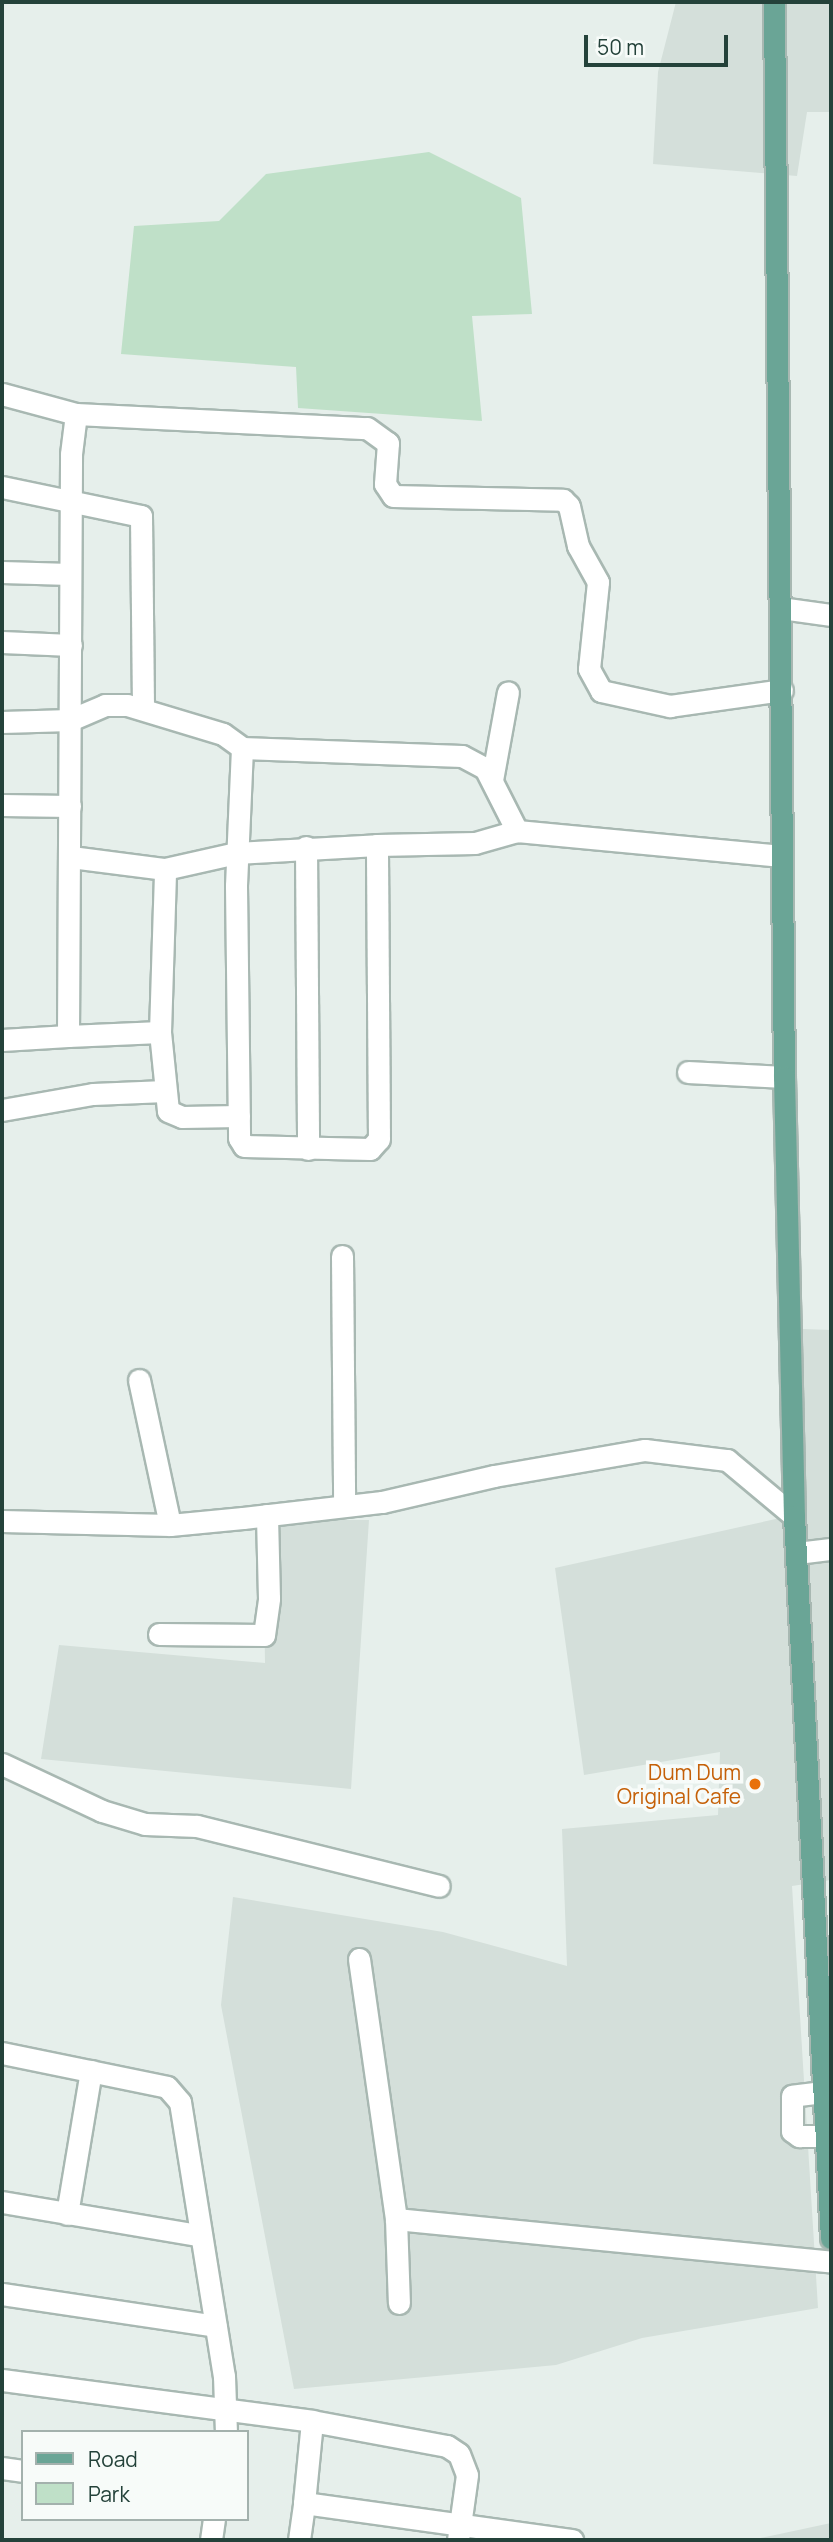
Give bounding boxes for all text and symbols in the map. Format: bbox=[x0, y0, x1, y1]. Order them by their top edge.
scale bar bbox=[588, 21, 732, 65]
text: 50 m bbox=[597, 33, 644, 61]
place label: Dum Dum Original Cafe bbox=[617, 1759, 741, 1809]
marker: Dum Dum Original Cafe bbox=[747, 1776, 763, 1792]
legend bbox=[21, 2430, 248, 2521]
text: Road bbox=[88, 2445, 138, 2473]
text: Park bbox=[88, 2480, 130, 2508]

